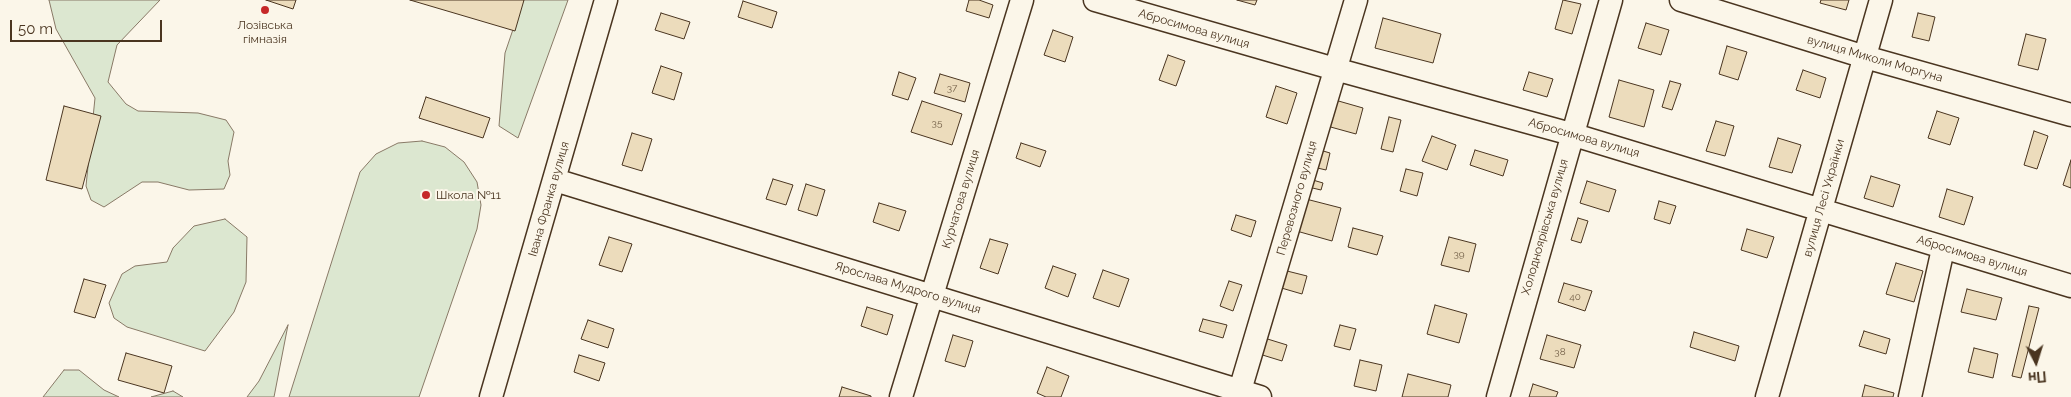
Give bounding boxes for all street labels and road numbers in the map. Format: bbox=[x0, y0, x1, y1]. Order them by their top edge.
street label: Абросимова вулиця bbox=[1137, 6, 1251, 52]
street label: вулиця Миколи Моргуна bbox=[1805, 33, 1945, 85]
street label: Абросимова вулиця bbox=[1527, 115, 1641, 161]
street label: вулиця Лесі Українки bbox=[1800, 138, 1848, 258]
street label: Перевозного вулиця bbox=[1274, 139, 1320, 257]
street label: Івана Франка вулиця bbox=[526, 140, 572, 258]
street label: Курчатова вулиця bbox=[939, 148, 983, 250]
street label: Холодноярівська вулиця bbox=[1519, 157, 1571, 297]
street label: Абросимова вулиця bbox=[1915, 232, 2029, 280]
street label: Ярослава Мудрого вулиця bbox=[833, 259, 983, 317]

